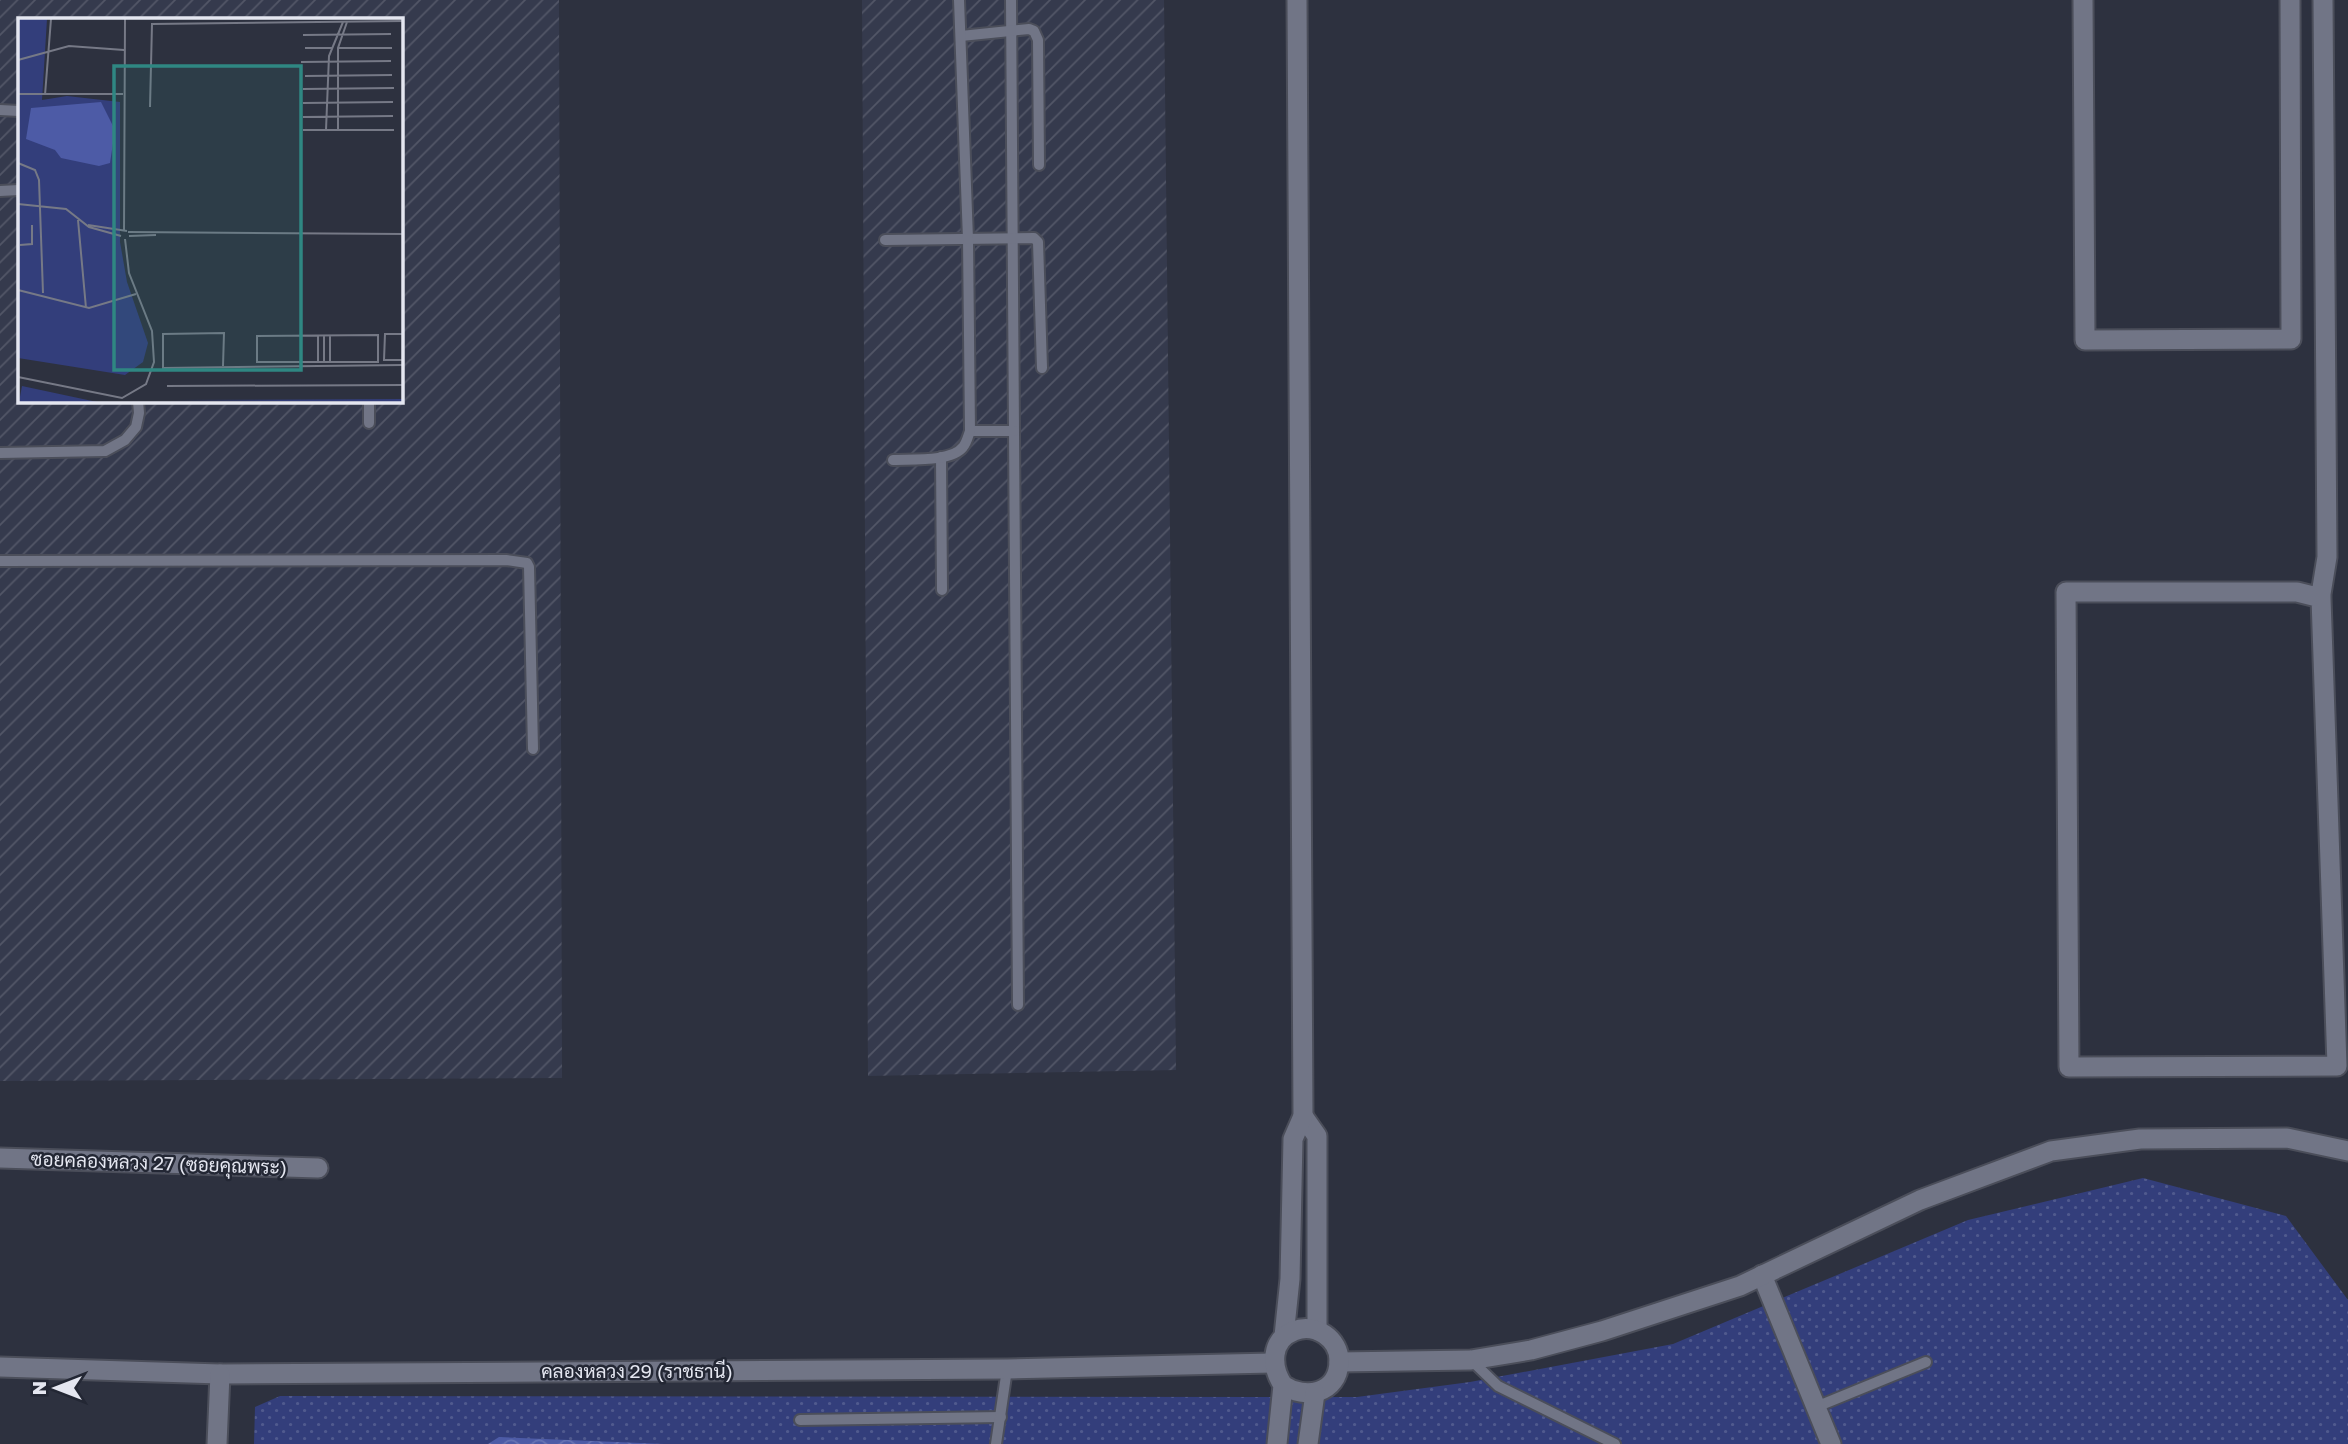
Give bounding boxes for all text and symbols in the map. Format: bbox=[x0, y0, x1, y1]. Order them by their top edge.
inset map bbox=[18, 18, 402, 402]
street label: ซอยคลองหลวง 27 (ซอยคุณพระ) bbox=[30, 1147, 288, 1180]
north arrow bbox=[21, 1353, 91, 1423]
street label: คลองหลวง 29 (ราชธานี) bbox=[541, 1359, 733, 1382]
text: N bbox=[27, 1381, 50, 1395]

